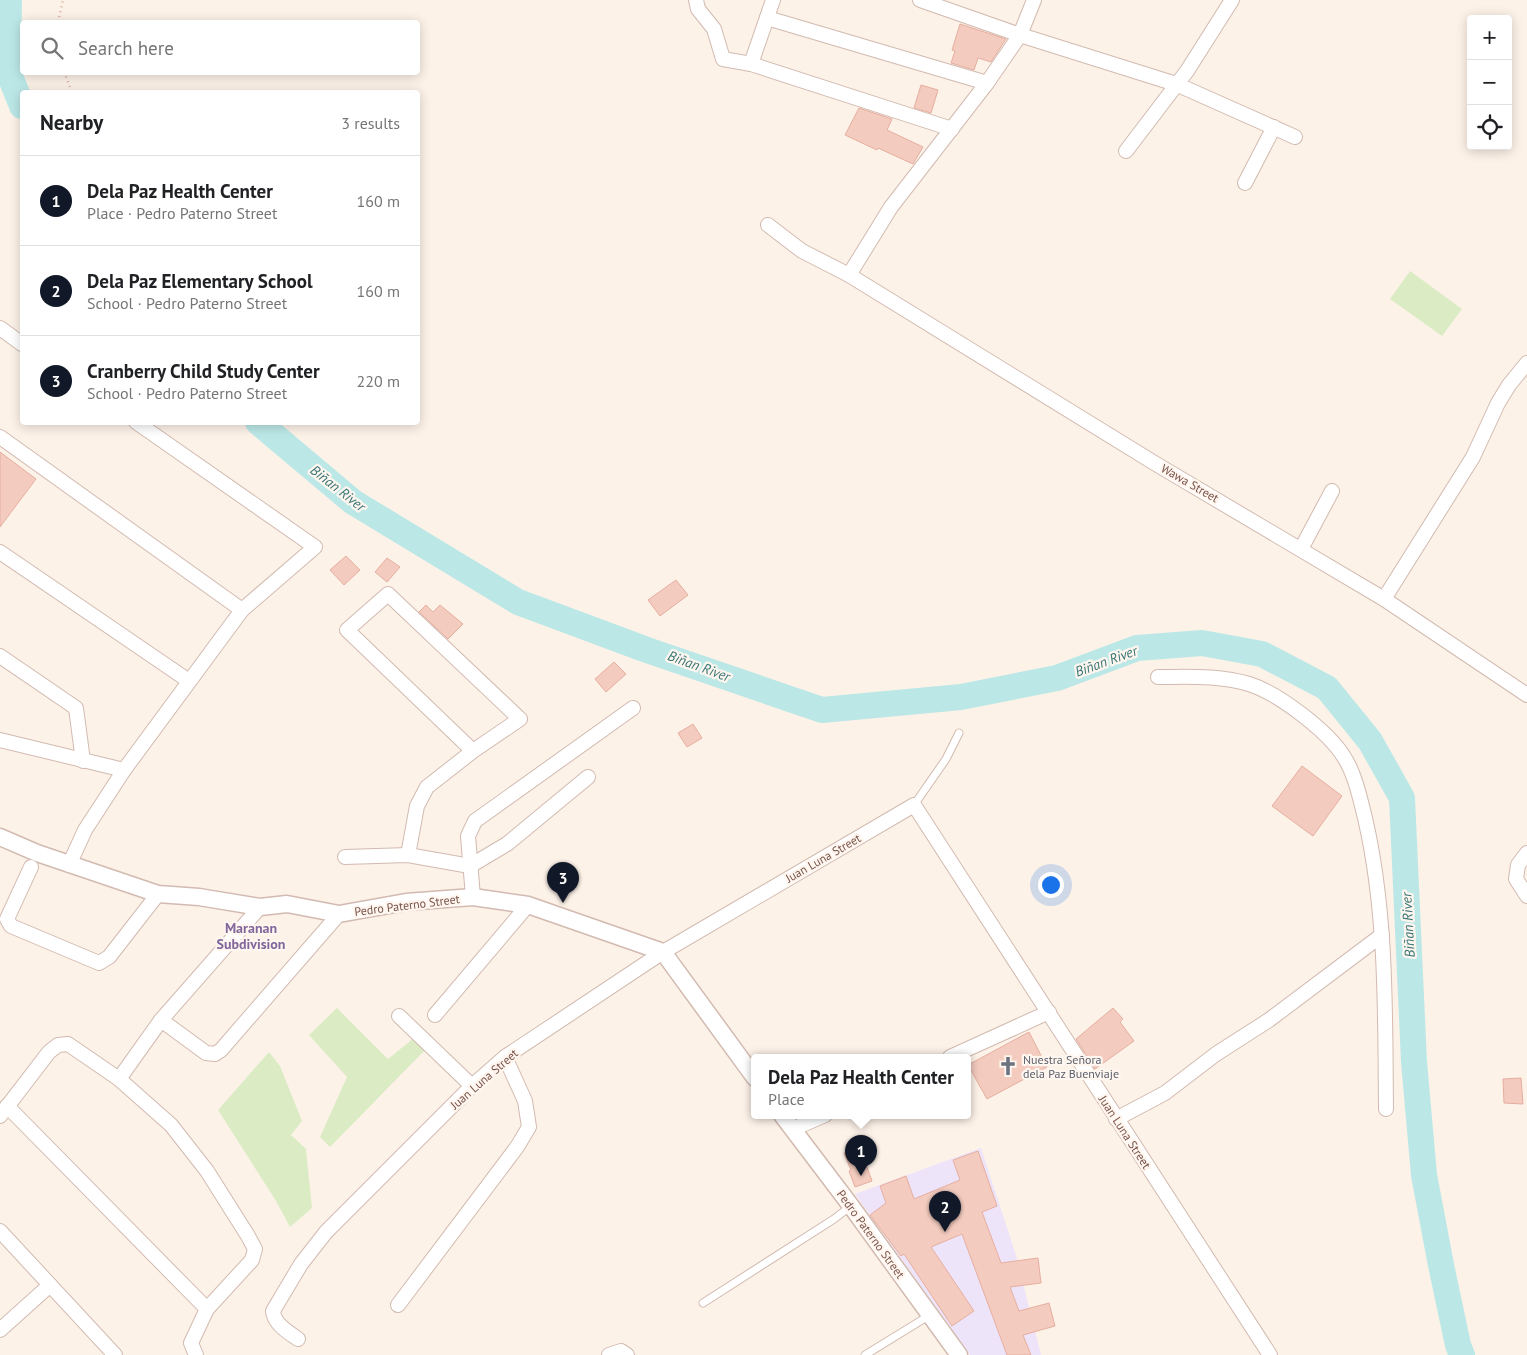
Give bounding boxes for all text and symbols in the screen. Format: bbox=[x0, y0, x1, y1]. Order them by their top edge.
map controls bbox=[1467, 15, 1512, 150]
button: + bbox=[1467, 15, 1512, 60]
search box bbox=[20, 20, 420, 75]
icon: search bbox=[38, 34, 66, 62]
text: Search here bbox=[78, 36, 174, 60]
button: − bbox=[1467, 60, 1512, 105]
button: locate bbox=[1467, 105, 1512, 150]
text: Nearby bbox=[40, 109, 103, 136]
text: 3 results bbox=[341, 113, 400, 133]
text: Dela Paz Health Center bbox=[87, 179, 273, 203]
text: 1 bbox=[51, 191, 61, 211]
text: 160 m bbox=[357, 191, 400, 211]
text: Place · Pedro Paterno Street bbox=[87, 203, 277, 223]
text: Dela Paz Elementary School bbox=[87, 269, 312, 293]
text: 2 bbox=[51, 281, 61, 301]
text: 160 m bbox=[357, 281, 400, 301]
text: School · Pedro Paterno Street bbox=[87, 293, 287, 313]
text: Cranberry Child Study Center bbox=[87, 359, 320, 383]
text: 3 bbox=[51, 371, 61, 391]
text: 220 m bbox=[357, 371, 400, 391]
text: School · Pedro Paterno Street bbox=[87, 383, 287, 403]
street label: Wawa Street bbox=[1159, 460, 1221, 506]
water label: Biñan River bbox=[307, 461, 370, 516]
water label: Biñan River bbox=[1072, 641, 1141, 681]
water label: Biñan River bbox=[665, 646, 734, 686]
street label: Juan Luna Street bbox=[782, 830, 863, 886]
pin: 3 bbox=[547, 862, 579, 903]
your location bbox=[1038, 872, 1064, 898]
street label: Pedro Paterno Street bbox=[354, 891, 460, 919]
water label: Biñan River bbox=[1397, 891, 1419, 958]
district label: Maranan Subdivision bbox=[216, 919, 286, 953]
street label: Juan Luna Street bbox=[446, 1046, 521, 1113]
place label: Nuestra Señora dela Paz Buenviaje bbox=[1023, 1052, 1119, 1081]
popup bbox=[751, 1054, 971, 1119]
church icon: Nuestra Señora dela Paz Buenviaje bbox=[997, 1055, 1019, 1077]
text: Dela Paz Health Center bbox=[768, 1065, 954, 1089]
text: Place bbox=[768, 1089, 805, 1109]
street label: Juan Luna Street bbox=[1095, 1092, 1154, 1172]
pin: 1 bbox=[845, 1135, 877, 1176]
street label: Pedro Paterno Street bbox=[834, 1187, 908, 1281]
pin: 2 bbox=[929, 1191, 961, 1232]

